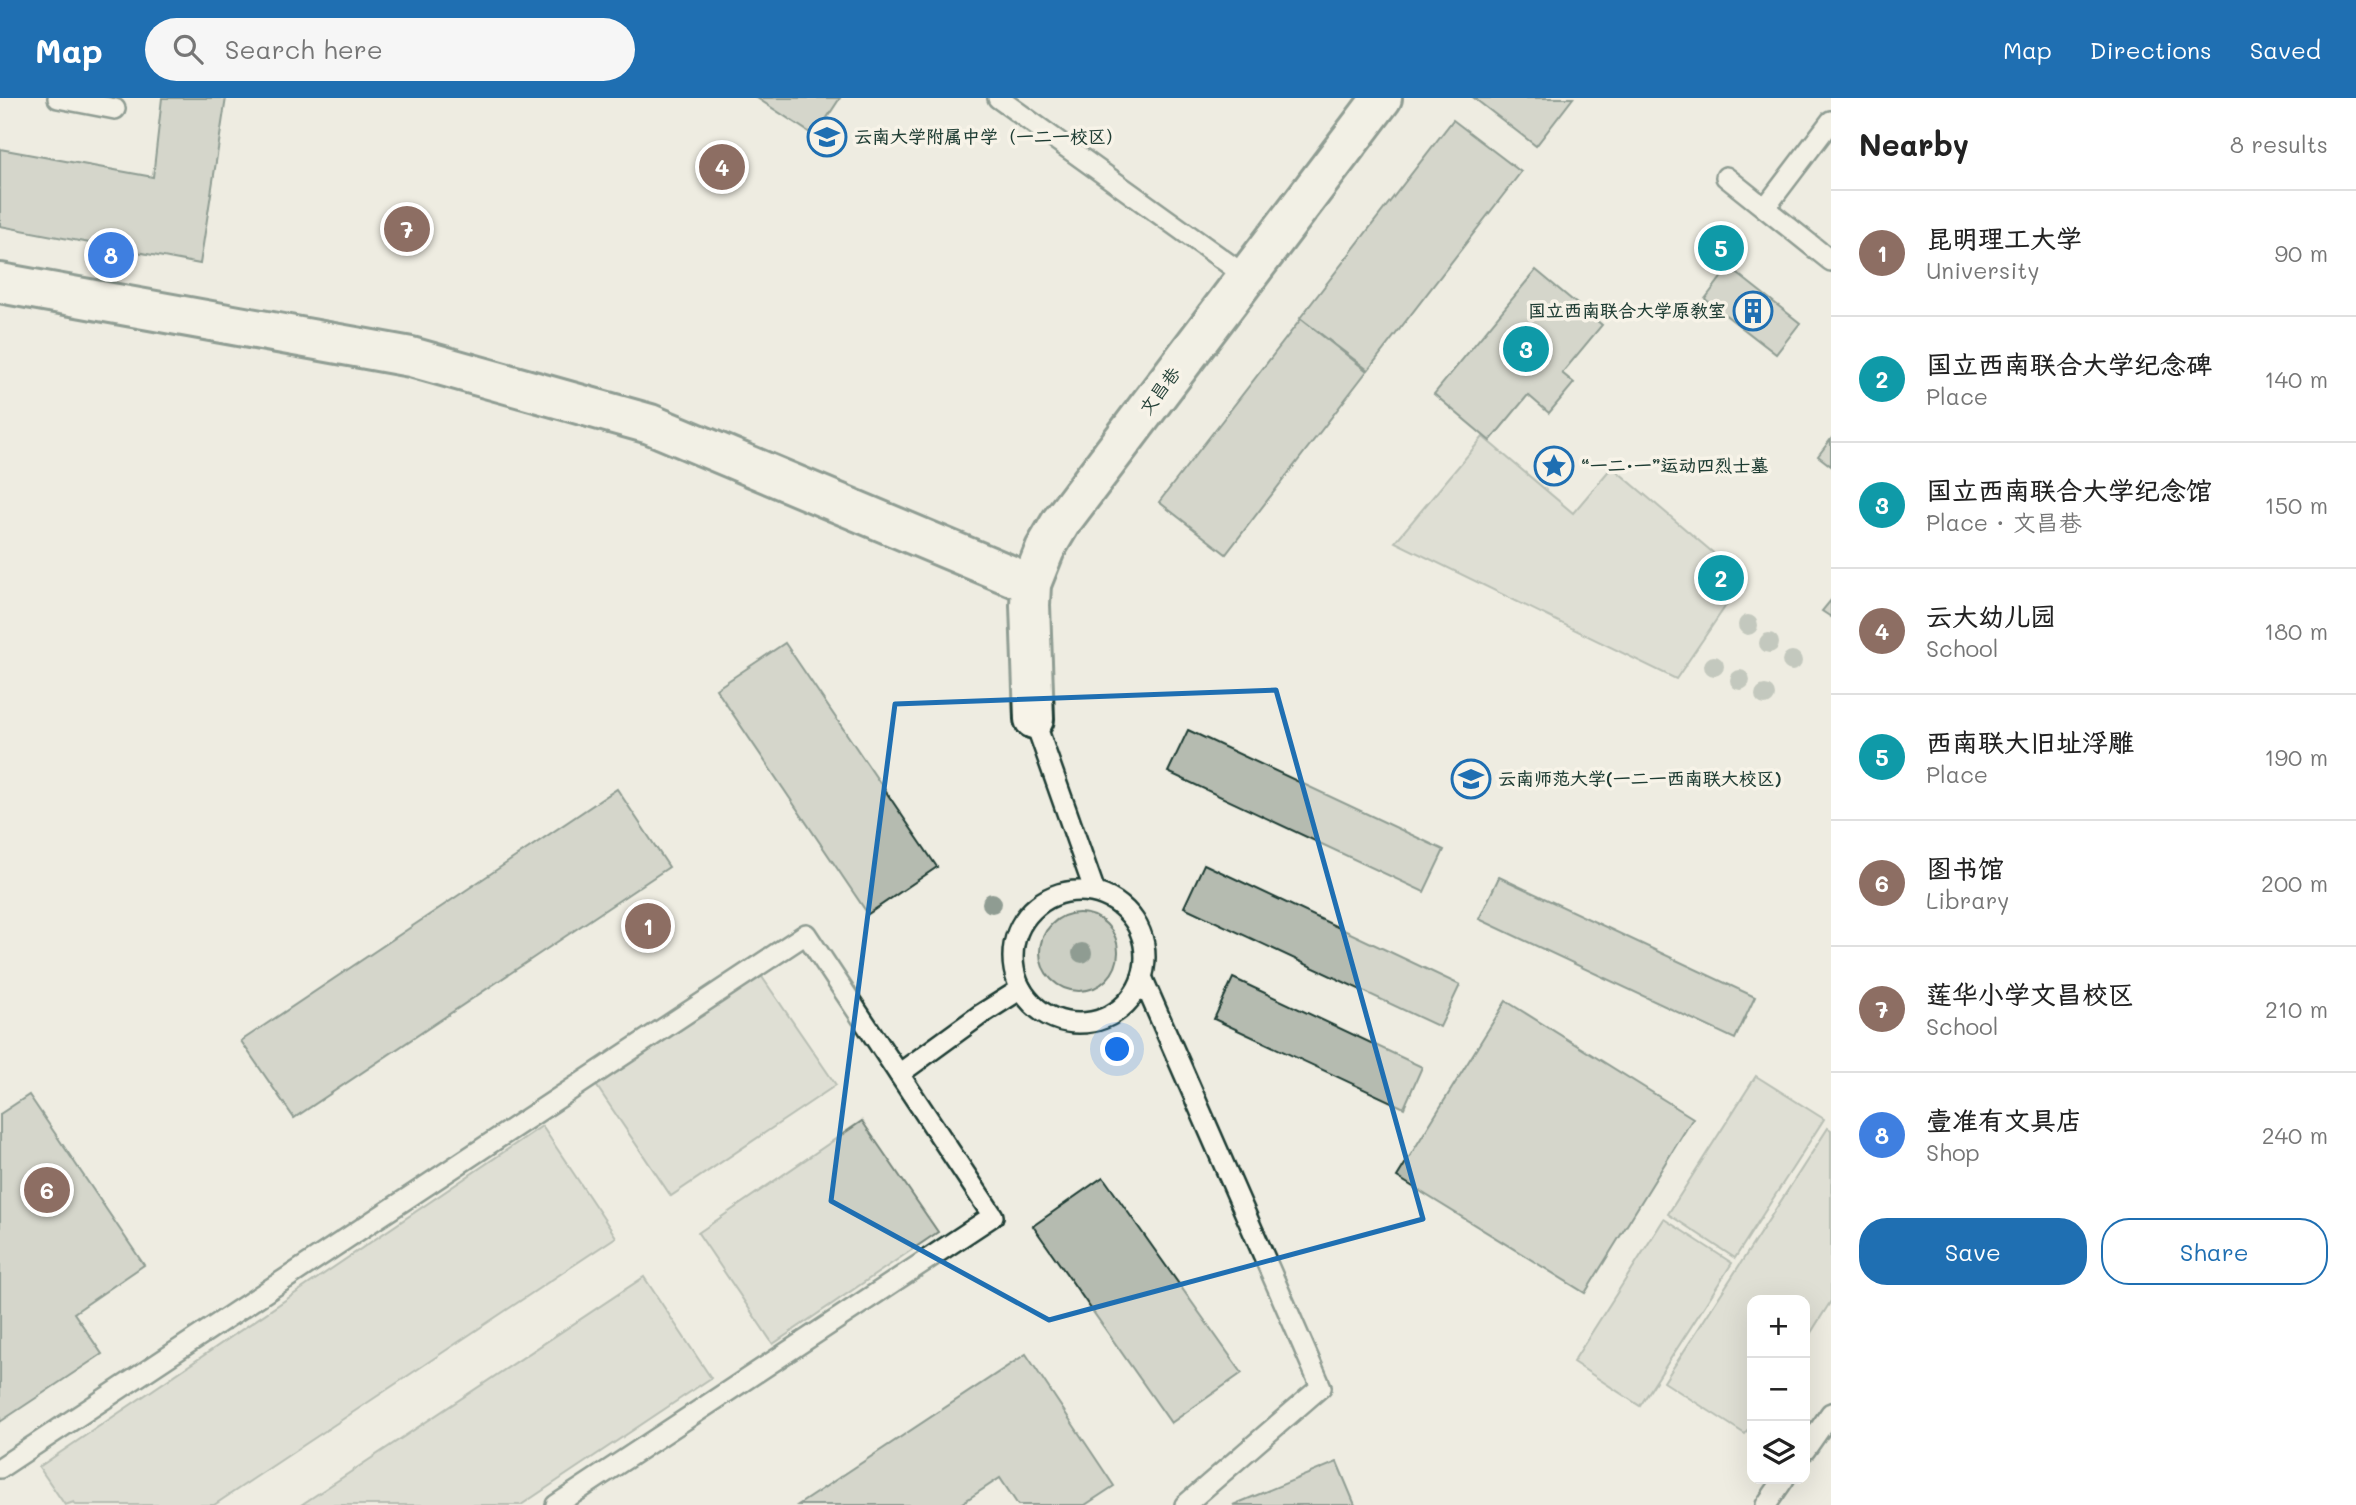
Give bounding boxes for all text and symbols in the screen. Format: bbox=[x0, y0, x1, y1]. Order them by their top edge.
search box bbox=[145, 18, 635, 81]
text: Map bbox=[35, 28, 103, 71]
icon: search bbox=[169, 30, 207, 68]
text: Search here bbox=[225, 32, 383, 66]
text: Map bbox=[2003, 34, 2052, 65]
text: Directions bbox=[2090, 34, 2212, 65]
text: Saved bbox=[2250, 34, 2321, 65]
school or university icon: 云南大学附属中学（一二一校区） bbox=[806, 116, 848, 158]
place label: 云南大学附属中学（一二一校区） bbox=[854, 124, 1124, 148]
text: Nearby bbox=[1859, 124, 1969, 164]
text: 8 results bbox=[2230, 129, 2328, 159]
pin: 4 bbox=[699, 141, 745, 193]
pin: 7 bbox=[384, 203, 430, 255]
text: 昆明理工大学 bbox=[1926, 221, 2082, 255]
pin: 5 bbox=[1698, 222, 1744, 274]
pin: 8 bbox=[88, 229, 134, 281]
text: 1 bbox=[1877, 238, 1887, 268]
text: 90 m bbox=[2275, 238, 2328, 268]
text: University bbox=[1926, 255, 2039, 285]
building icon: 国立西南联合大学原教室 bbox=[1732, 290, 1774, 332]
place label: 国立西南联合大学原教室 bbox=[1528, 298, 1726, 322]
pin: 3 bbox=[1503, 323, 1549, 375]
text: 国立西南联合大学纪念碑 bbox=[1926, 347, 2212, 381]
street label: 文昌巷 bbox=[1133, 362, 1185, 419]
text: 2 bbox=[1876, 364, 1888, 394]
text: 140 m bbox=[2264, 364, 2328, 394]
text: Place bbox=[1926, 381, 1988, 411]
place icon: “一二·一”运动四烈士墓 bbox=[1533, 445, 1575, 487]
place label: “一二·一”运动四烈士墓 bbox=[1581, 453, 1769, 477]
text: 国立西南联合大学纪念馆 bbox=[1926, 473, 2212, 507]
text: 3 bbox=[1875, 490, 1889, 520]
text: 150 m bbox=[2264, 490, 2328, 520]
text: Place · 文昌巷 bbox=[1926, 507, 2082, 537]
pin: 2 bbox=[1698, 552, 1744, 604]
text: 云大幼儿园 bbox=[1926, 599, 2056, 633]
text: 4 bbox=[1875, 616, 1889, 646]
text: 180 m bbox=[2264, 616, 2328, 646]
text: School bbox=[1926, 633, 1999, 663]
text: 西南联大旧址浮雕 bbox=[1926, 725, 2134, 759]
text: 5 bbox=[1875, 742, 1889, 772]
text: 190 m bbox=[2264, 742, 2328, 772]
school or university icon: 云南师范大学(一二一西南联大校区) bbox=[1450, 758, 1492, 800]
text: Place bbox=[1926, 759, 1988, 789]
place label: 云南师范大学(一二一西南联大校区) bbox=[1498, 766, 1782, 790]
text: 图书馆 bbox=[1926, 851, 2004, 885]
text: 6 bbox=[1875, 868, 1889, 898]
text: 200 m bbox=[2261, 868, 2328, 898]
text: Library bbox=[1926, 885, 2009, 915]
pin: 1 bbox=[625, 900, 671, 952]
text: 莲华小学文昌校区 bbox=[1926, 977, 2134, 1011]
text: 7 bbox=[1876, 994, 1888, 1024]
text: 210 m bbox=[2265, 994, 2328, 1024]
text: School bbox=[1926, 1011, 1999, 1041]
your location bbox=[1100, 1032, 1134, 1066]
text: 壹准有文具店 bbox=[1926, 1103, 2082, 1137]
text: 8 bbox=[1875, 1120, 1889, 1150]
text: 240 m bbox=[2262, 1120, 2328, 1150]
text: Shop bbox=[1926, 1137, 1980, 1167]
pin: 6 bbox=[24, 1164, 70, 1216]
button: Save bbox=[1859, 1218, 2087, 1285]
button: Share bbox=[2101, 1218, 2328, 1285]
map controls bbox=[1747, 1295, 1810, 1484]
button: + bbox=[1747, 1295, 1810, 1358]
button: − bbox=[1747, 1358, 1810, 1421]
button: layers bbox=[1747, 1421, 1810, 1484]

